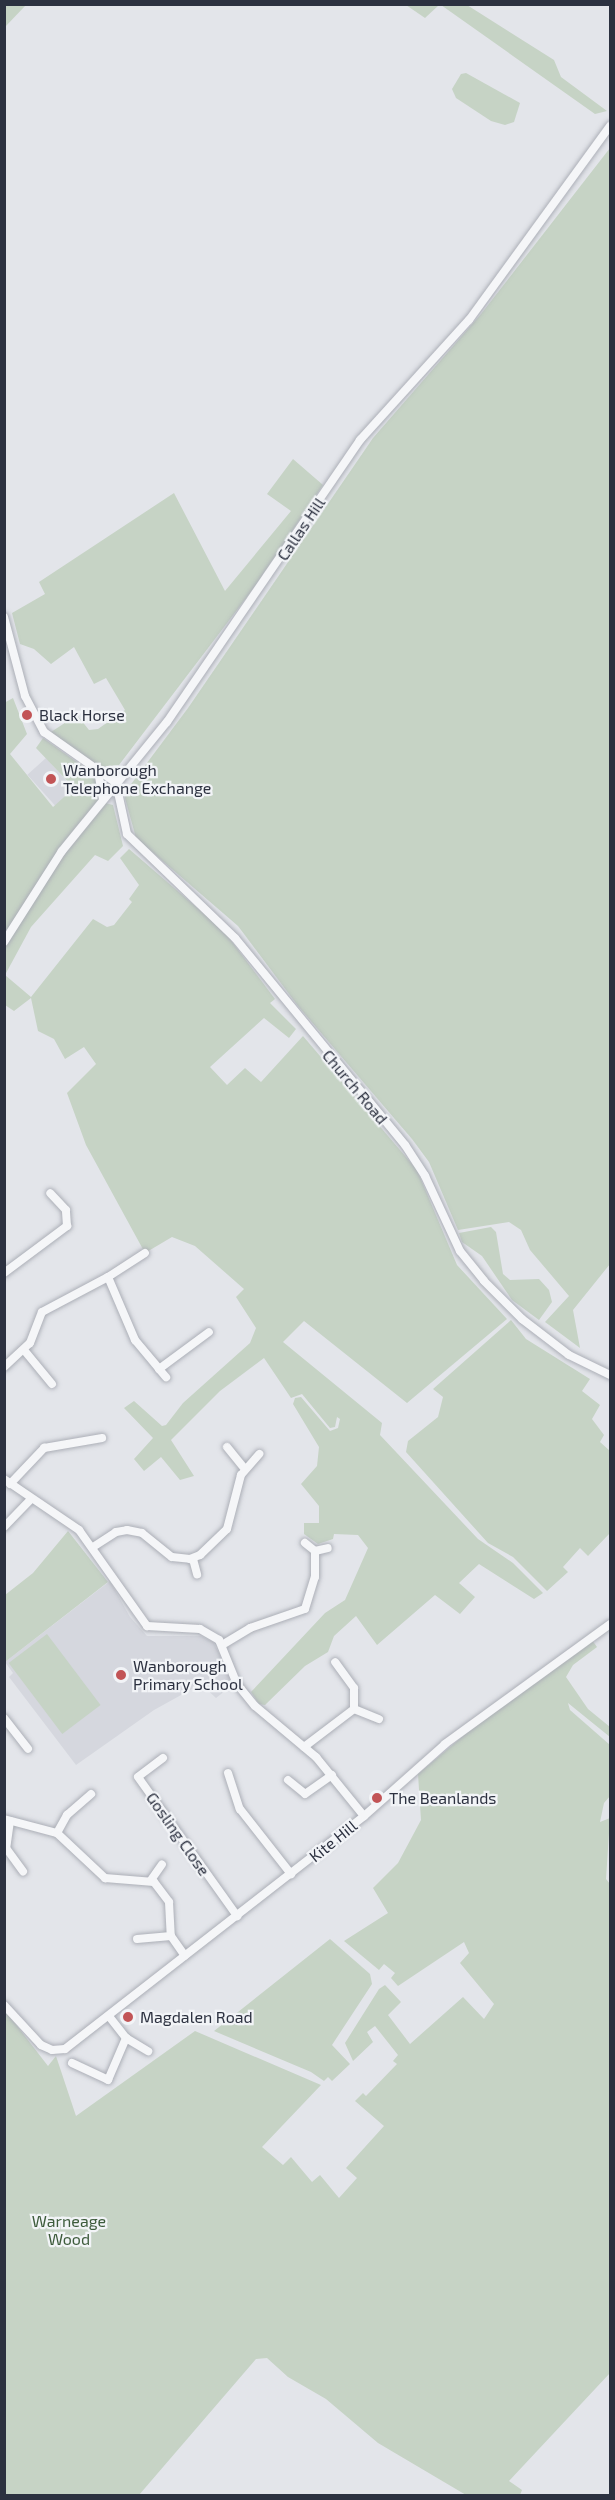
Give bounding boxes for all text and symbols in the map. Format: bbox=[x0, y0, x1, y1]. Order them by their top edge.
street label: Callas Hill bbox=[273, 494, 329, 564]
place label: Black Horse bbox=[39, 705, 125, 725]
marker: Black Horse bbox=[20, 708, 34, 722]
place label: Wanborough Telephone Exchange bbox=[63, 760, 211, 798]
marker: Wanborough Telephone Exchange bbox=[44, 772, 58, 786]
street label: Church Road bbox=[318, 1046, 392, 1128]
place label: Wanborough Primary School bbox=[133, 1656, 243, 1694]
marker: Wanborough Primary School bbox=[114, 1668, 128, 1682]
place label: The Beanlands bbox=[389, 1788, 496, 1808]
street label: Gosling Close bbox=[142, 1789, 214, 1879]
marker: The Beanlands bbox=[370, 1791, 384, 1805]
street label: Kite Hill bbox=[305, 1816, 361, 1866]
place label: Magdalen Road bbox=[140, 2007, 253, 2027]
marker: Magdalen Road bbox=[121, 2010, 135, 2024]
park label: Warneage Wood bbox=[32, 2211, 106, 2249]

